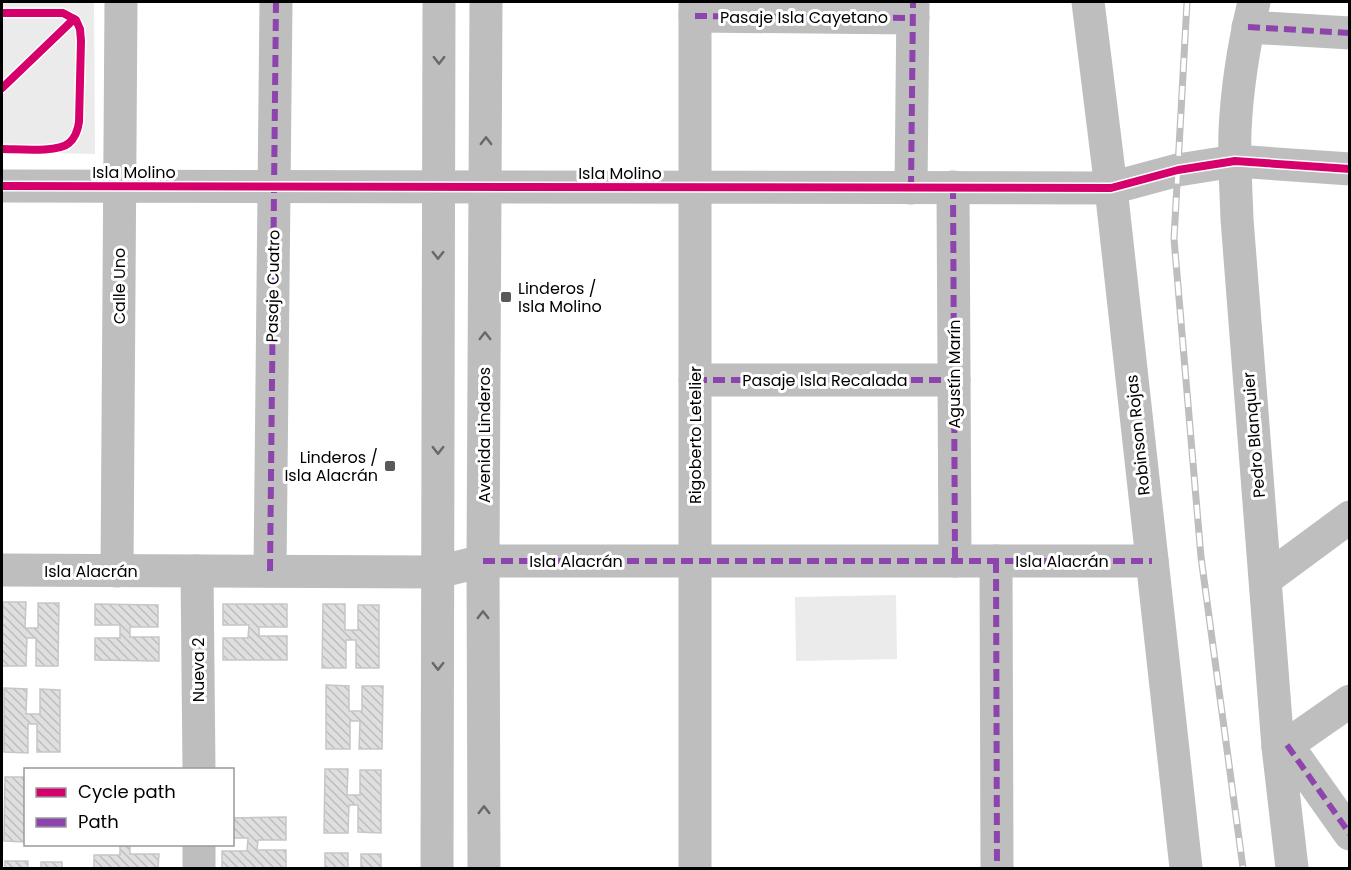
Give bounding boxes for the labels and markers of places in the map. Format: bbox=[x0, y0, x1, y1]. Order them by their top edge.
place label: Linderos / Isla Molino bbox=[518, 277, 602, 318]
marker: Linderos / Isla Molino bbox=[499, 290, 513, 304]
place label: Linderos / Isla Alacrán bbox=[284, 446, 378, 487]
marker: Linderos / Isla Alacrán bbox=[383, 459, 397, 473]

